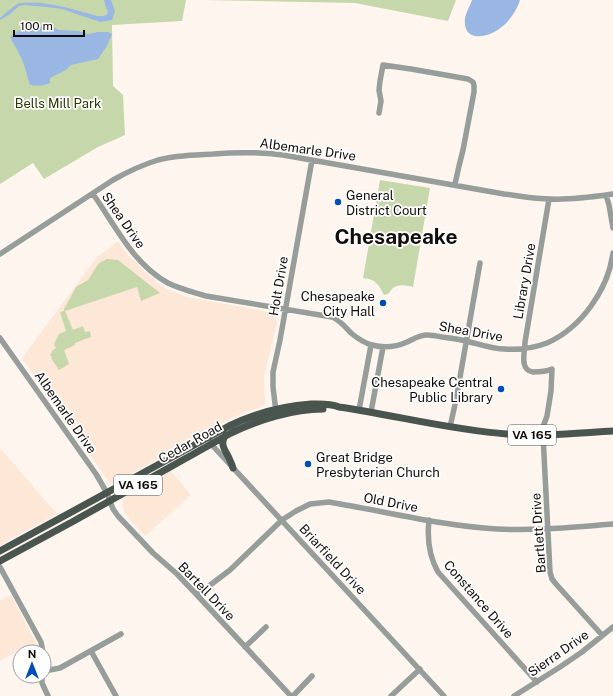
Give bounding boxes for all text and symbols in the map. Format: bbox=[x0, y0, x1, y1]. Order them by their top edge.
scale bar bbox=[14, 12, 84, 38]
text: 100 m bbox=[20, 19, 53, 33]
park label: Bells Mill Park bbox=[15, 96, 101, 111]
street label: Albemarle Drive bbox=[259, 135, 357, 164]
place label: General District Court bbox=[346, 188, 427, 218]
street label: Shea Drive bbox=[99, 189, 148, 251]
marker: General District Court bbox=[333, 197, 343, 207]
district label: Chesapeake bbox=[334, 224, 458, 249]
street label: Library Drive bbox=[510, 242, 539, 320]
street label: Holt Drive bbox=[266, 255, 291, 317]
place label: Chesapeake City Hall bbox=[301, 289, 375, 319]
marker: Chesapeake City Hall bbox=[378, 298, 388, 308]
street label: Shea Drive bbox=[438, 318, 504, 345]
street label: Albemarle Drive bbox=[32, 368, 100, 456]
place label: Chesapeake Central Public Library bbox=[371, 375, 493, 405]
marker: Chesapeake Central Public Library bbox=[496, 384, 506, 394]
street label: Cedar Road bbox=[156, 419, 225, 466]
road number: VA 165 bbox=[508, 425, 556, 445]
place label: Great Bridge Presbyterian Church bbox=[316, 450, 440, 480]
marker: Great Bridge Presbyterian Church bbox=[303, 459, 313, 469]
road number: VA 165 bbox=[114, 475, 162, 495]
street label: Old Drive bbox=[362, 490, 419, 515]
street label: Bartlett Drive bbox=[528, 492, 549, 574]
street label: Briarfield Drive bbox=[296, 521, 369, 598]
street label: Constance Drive bbox=[441, 557, 517, 641]
street label: Bartell Drive bbox=[175, 559, 238, 624]
street label: Sierra Drive bbox=[525, 627, 592, 680]
north arrow bbox=[12, 644, 52, 684]
text: N bbox=[28, 648, 36, 660]

